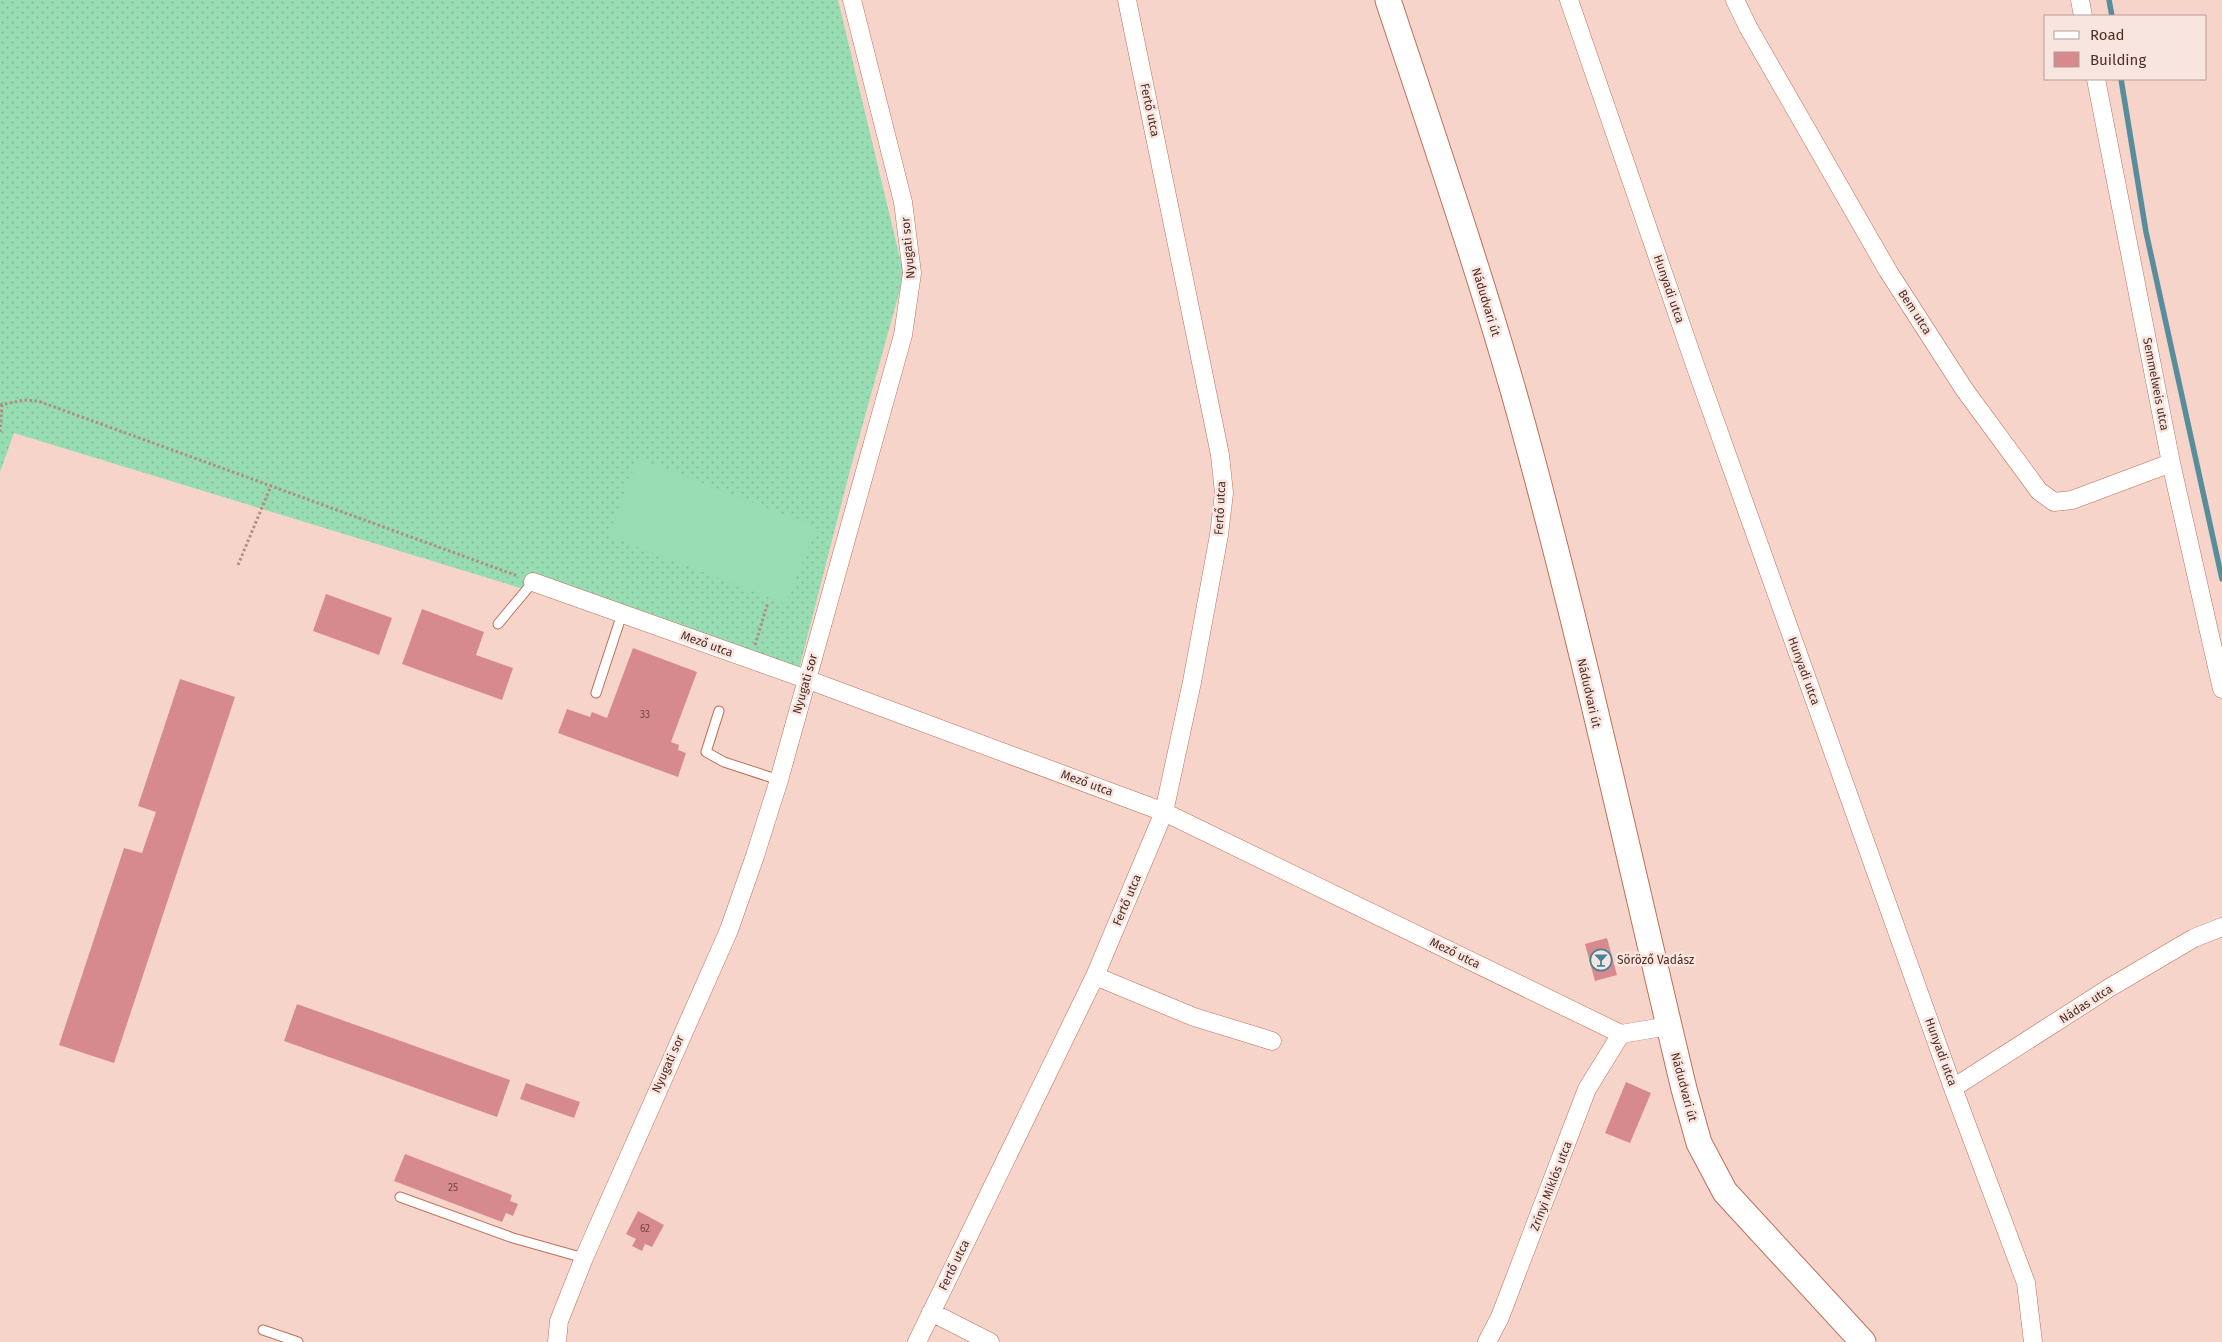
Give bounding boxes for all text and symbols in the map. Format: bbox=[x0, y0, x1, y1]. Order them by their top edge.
legend bbox=[2044, 15, 2207, 80]
text: Road bbox=[2090, 26, 2125, 44]
text: Building bbox=[2090, 51, 2146, 69]
street label: Fertő utca bbox=[1138, 82, 1162, 138]
street label: Nyugati sor bbox=[898, 216, 918, 279]
street label: Hunyadi utca bbox=[1651, 253, 1687, 325]
street label: Nádudvari út bbox=[1469, 266, 1503, 339]
street label: Bem utca bbox=[1895, 287, 1935, 337]
street label: Semmelweis utca bbox=[2140, 336, 2172, 432]
street label: Fertő utca bbox=[1212, 481, 1228, 535]
street label: Mező utca bbox=[679, 628, 735, 660]
street label: Hunyadi utca bbox=[1785, 635, 1823, 707]
street label: Nyugati sor bbox=[790, 652, 820, 716]
street label: Nádudvari út bbox=[1574, 657, 1604, 730]
house number: 33 bbox=[640, 709, 650, 721]
street label: Mező utca bbox=[1059, 767, 1115, 799]
street label: Fertő utca bbox=[1110, 872, 1144, 928]
street label: Mező utca bbox=[1427, 935, 1483, 971]
bar icon: Söröző Vadász bbox=[1589, 948, 1613, 972]
place label: Söröző Vadász bbox=[1617, 953, 1694, 967]
street label: Nádas utca bbox=[2057, 982, 2115, 1026]
street label: Hunyadi utca bbox=[1922, 1016, 1960, 1088]
street label: Nyugati sor bbox=[649, 1033, 687, 1095]
street label: Nádudvari út bbox=[1668, 1051, 1700, 1124]
street label: Zrínyi Miklós utca bbox=[1527, 1139, 1575, 1233]
house number: 25 bbox=[448, 1182, 458, 1194]
house number: 62 bbox=[640, 1223, 650, 1235]
street label: Fertő utca bbox=[936, 1238, 972, 1292]

